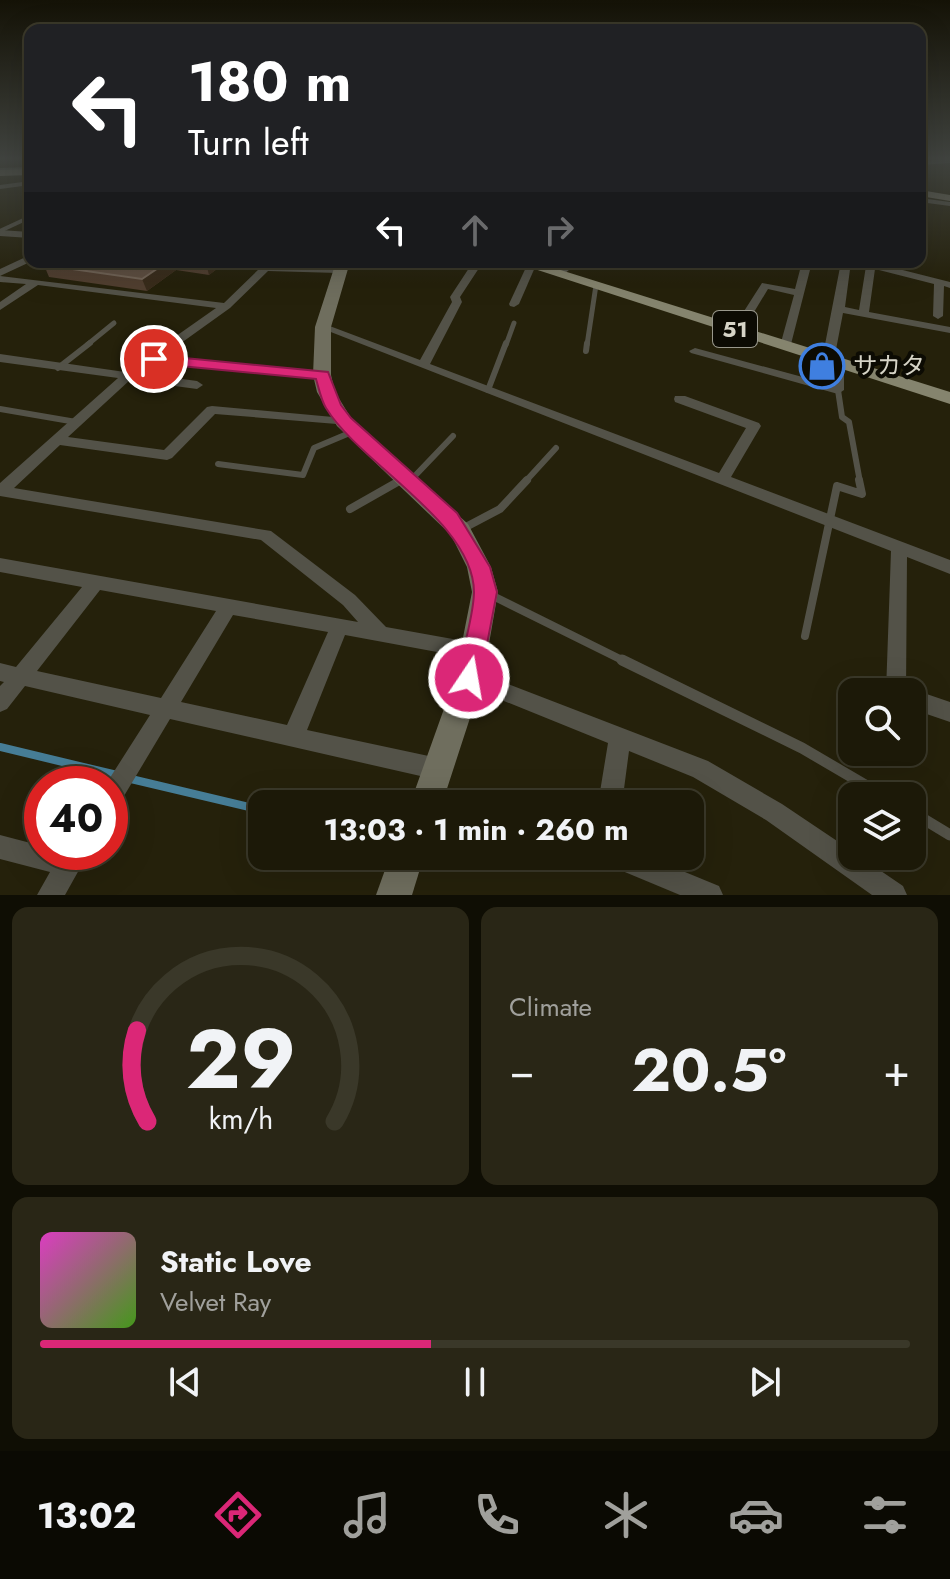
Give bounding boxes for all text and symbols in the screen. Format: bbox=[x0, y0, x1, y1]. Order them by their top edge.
text: 180 m bbox=[188, 41, 351, 122]
icon: left bbox=[56, 56, 160, 160]
text: Turn left bbox=[188, 116, 309, 168]
icon: left bbox=[369, 208, 413, 252]
icon: ahead bbox=[453, 208, 497, 252]
icon: right bbox=[537, 208, 581, 252]
road number: 51 bbox=[713, 311, 757, 347]
pin bbox=[120, 325, 188, 393]
icon: arrive bbox=[132, 337, 176, 381]
shop icon: サカタ bbox=[798, 342, 846, 390]
place label: サカタ bbox=[853, 348, 925, 383]
position arrow bbox=[427, 636, 511, 720]
map controls bbox=[838, 678, 926, 870]
button: search bbox=[838, 678, 926, 766]
speed limit sign: 40 bbox=[24, 766, 128, 870]
button: layers bbox=[838, 782, 926, 870]
text: 13:03 · 1 min · 260 m bbox=[324, 808, 628, 851]
text: Climate bbox=[509, 988, 592, 1026]
text: 29 bbox=[185, 999, 296, 1119]
text: 20.5° bbox=[631, 1027, 786, 1114]
text: − bbox=[509, 1039, 535, 1103]
text: + bbox=[883, 1039, 910, 1103]
text: km/h bbox=[208, 1098, 273, 1140]
text: Static Love bbox=[160, 1240, 312, 1283]
text: Velvet Ray bbox=[160, 1283, 271, 1321]
icon: previous bbox=[163, 1360, 207, 1404]
icon: pause bbox=[453, 1360, 497, 1404]
icon: next bbox=[743, 1360, 787, 1404]
icon: directions bbox=[210, 1487, 266, 1543]
icon: music bbox=[339, 1487, 395, 1543]
icon: phone bbox=[469, 1487, 525, 1543]
icon: climate bbox=[598, 1487, 654, 1543]
icon: car bbox=[728, 1487, 784, 1543]
icon: filters bbox=[857, 1487, 913, 1543]
text: 13:02 bbox=[37, 1489, 136, 1541]

